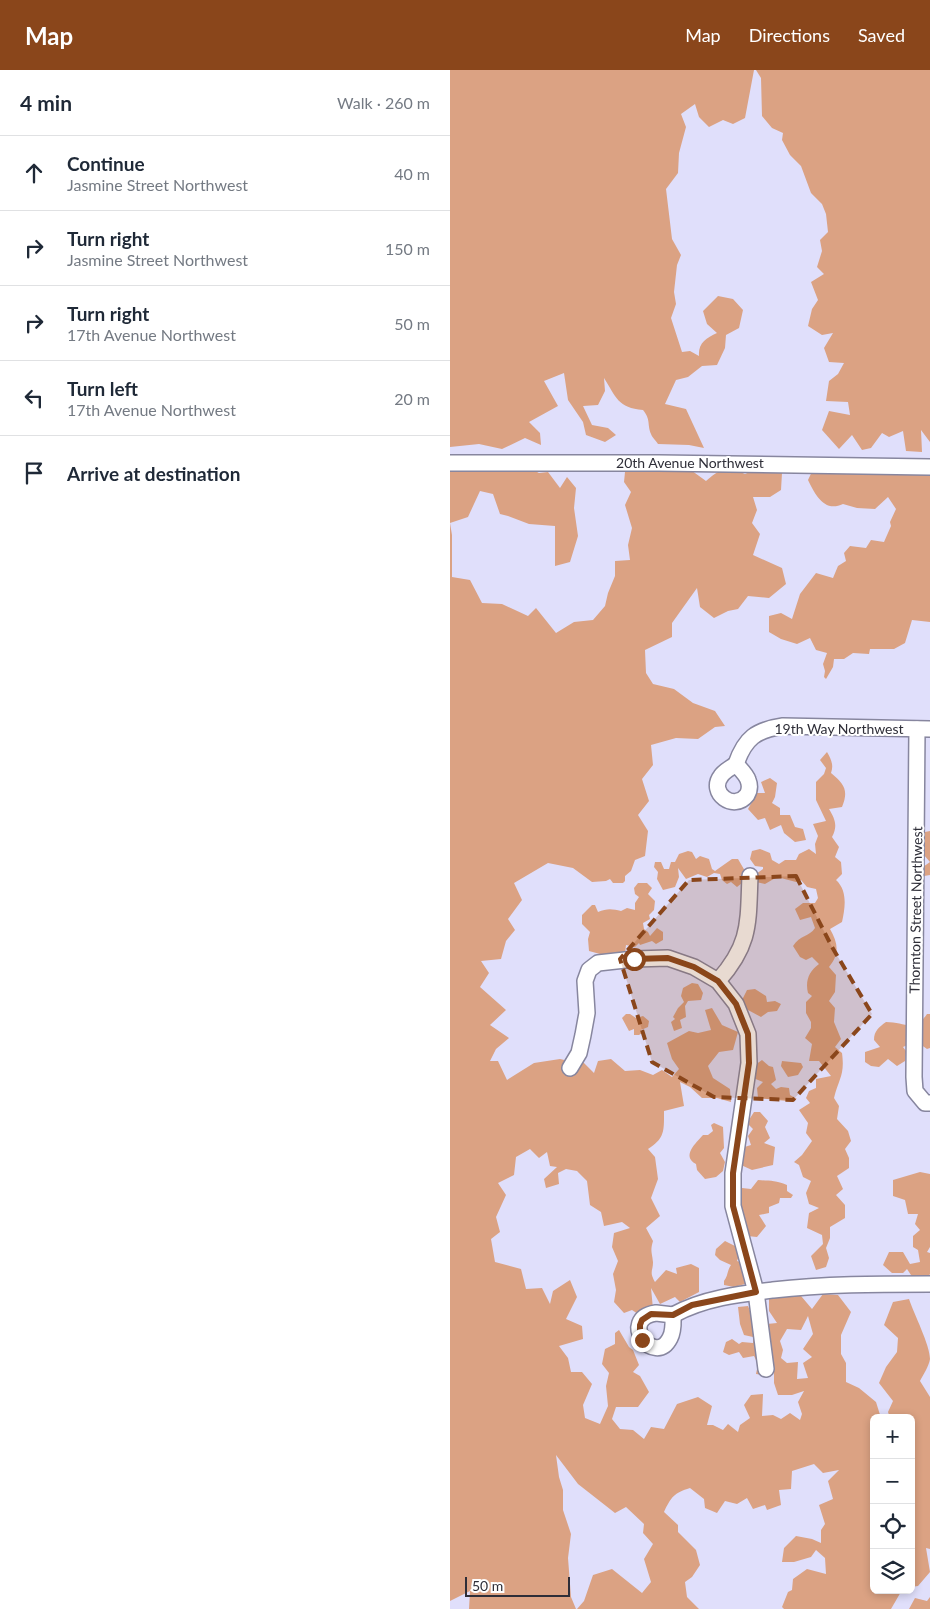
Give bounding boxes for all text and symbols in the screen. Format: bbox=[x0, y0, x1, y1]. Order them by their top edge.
text: Map bbox=[25, 21, 73, 50]
text: Map bbox=[685, 24, 721, 46]
text: Directions bbox=[749, 24, 830, 46]
text: Saved bbox=[858, 24, 905, 46]
text: 4 min bbox=[20, 90, 72, 115]
text: Walk · 260 m bbox=[337, 93, 430, 112]
text: Continue bbox=[67, 152, 145, 175]
icon: ahead bbox=[20, 159, 48, 187]
text: 40 m bbox=[394, 164, 430, 183]
text: Jasmine Street Northwest bbox=[67, 175, 248, 194]
text: Turn right bbox=[67, 227, 149, 250]
icon: right bbox=[20, 234, 48, 262]
text: 150 m bbox=[385, 239, 430, 258]
text: Jasmine Street Northwest bbox=[67, 250, 248, 269]
text: Turn right bbox=[67, 302, 149, 325]
icon: right bbox=[20, 309, 48, 337]
text: 50 m bbox=[394, 314, 430, 333]
text: 17th Avenue Northwest bbox=[67, 325, 236, 344]
text: Turn left bbox=[67, 377, 138, 400]
icon: left bbox=[20, 384, 48, 412]
text: 20 m bbox=[394, 389, 430, 408]
text: 17th Avenue Northwest bbox=[67, 400, 236, 419]
street label: 20th Avenue Northwest bbox=[616, 454, 764, 471]
icon: arrive bbox=[20, 459, 48, 487]
text: Arrive at destination bbox=[67, 462, 240, 485]
street label: 19th Way Northwest bbox=[774, 720, 904, 737]
street label: Thornton Street Northwest bbox=[906, 826, 925, 994]
route start bbox=[623, 948, 646, 971]
route end bbox=[631, 1329, 654, 1352]
map controls bbox=[870, 1414, 915, 1594]
button: + bbox=[870, 1414, 915, 1459]
button: − bbox=[870, 1459, 915, 1504]
button: locate bbox=[870, 1504, 915, 1549]
button: layers bbox=[870, 1549, 915, 1594]
scale bar bbox=[465, 1574, 570, 1597]
text: 50 m bbox=[472, 1577, 503, 1594]

